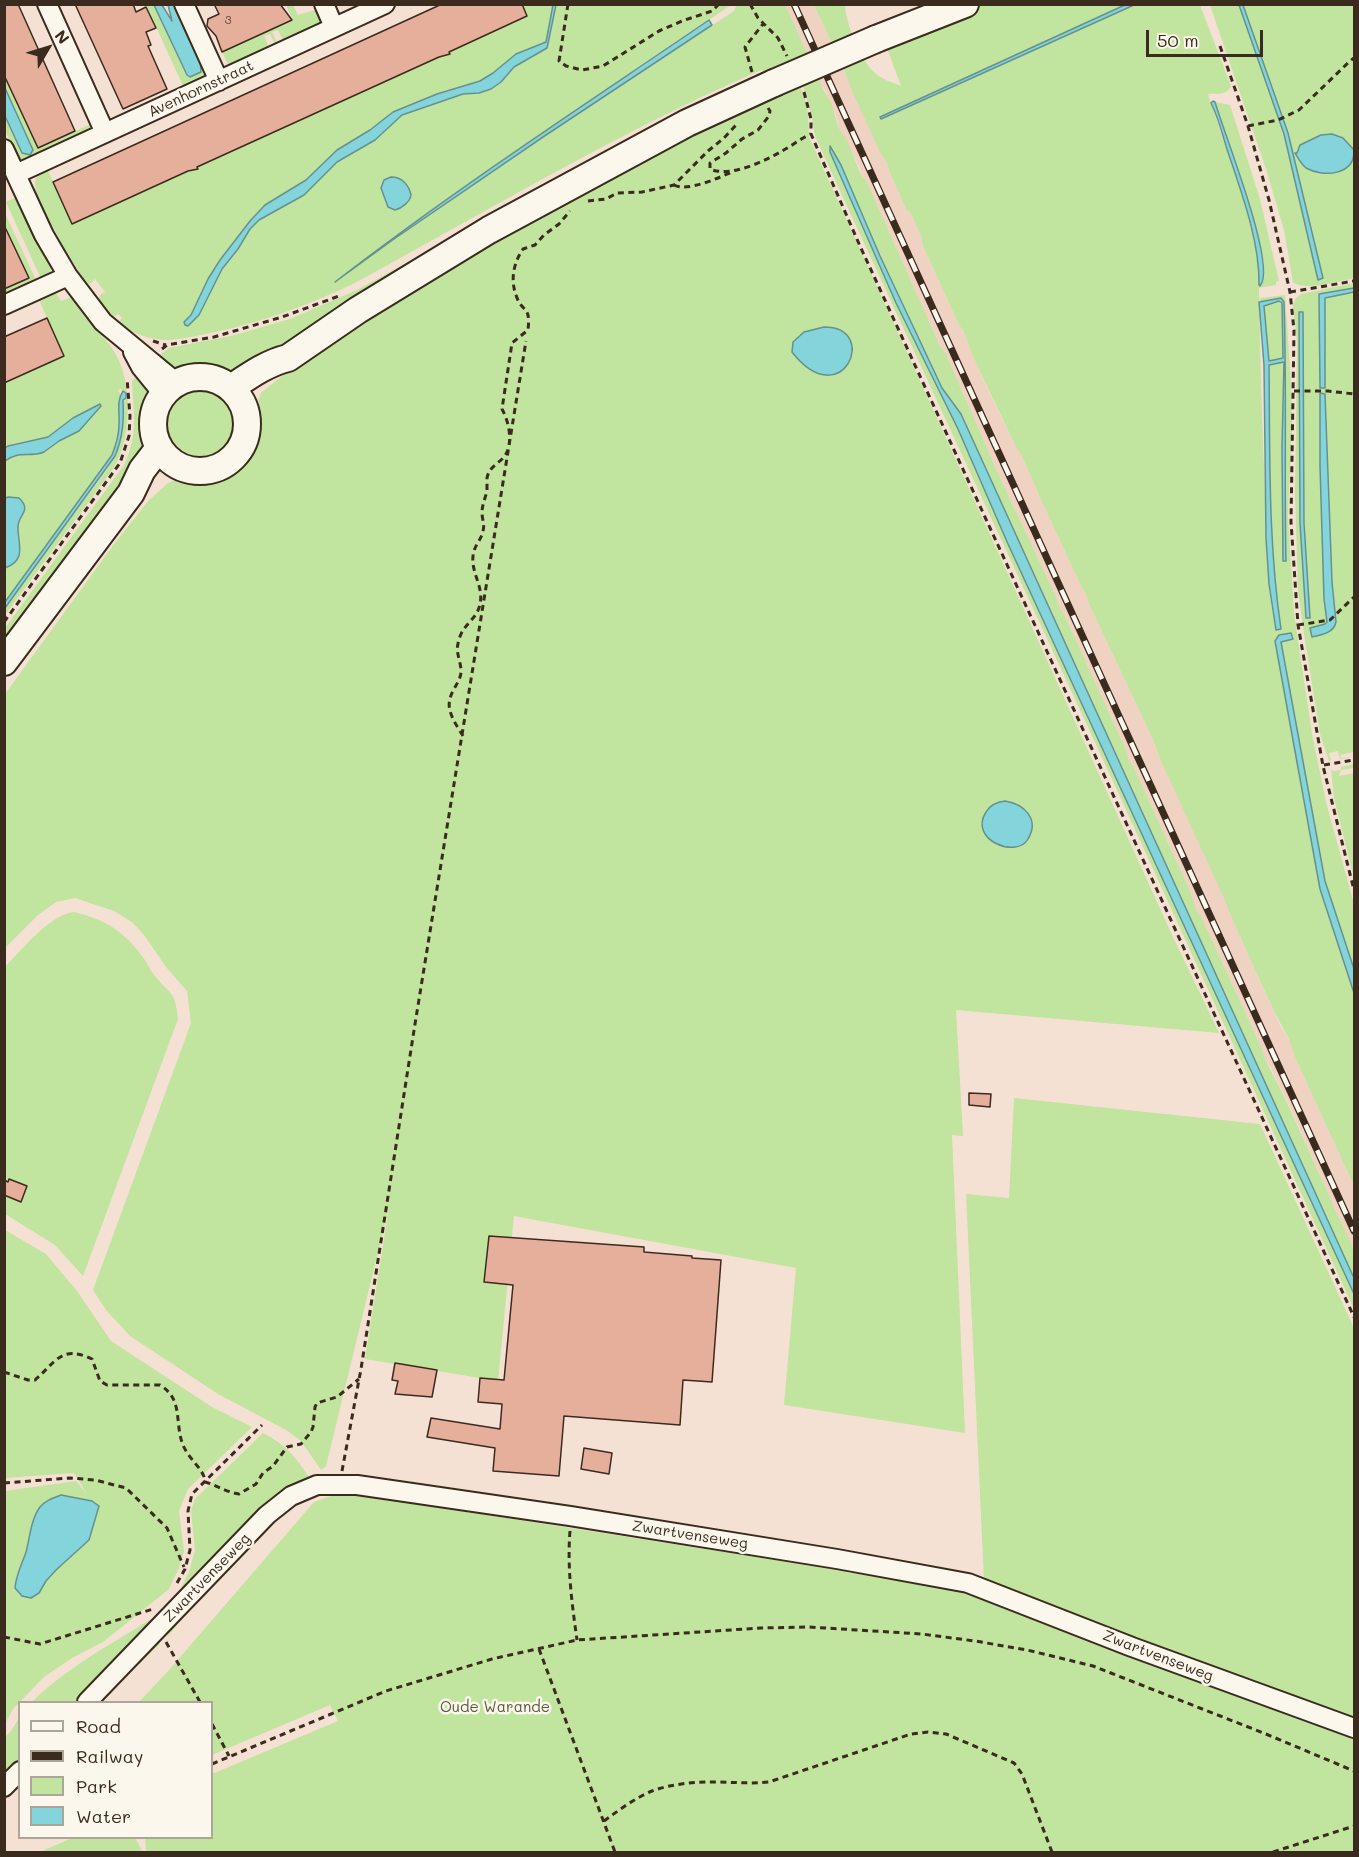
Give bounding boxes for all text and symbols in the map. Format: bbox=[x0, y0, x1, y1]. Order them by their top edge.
house number: 3 bbox=[224, 13, 232, 27]
north arrow bbox=[18, 18, 78, 78]
scale bar bbox=[1149, 18, 1266, 56]
text: N bbox=[51, 25, 75, 48]
text: 50 m bbox=[1157, 28, 1199, 52]
street label: Avenhornstraat bbox=[145, 57, 257, 121]
street label: Zwartvenseweg bbox=[631, 1517, 749, 1553]
street label: Zwartvenseweg bbox=[160, 1530, 254, 1626]
street label: Zwartvenseweg bbox=[1100, 1627, 1216, 1685]
park label: Oude Warande bbox=[440, 1698, 550, 1716]
legend bbox=[18, 1701, 213, 1839]
text: Road bbox=[76, 1714, 121, 1738]
text: Railway bbox=[76, 1744, 143, 1768]
text: Park bbox=[76, 1774, 117, 1798]
text: Water bbox=[76, 1804, 131, 1828]

